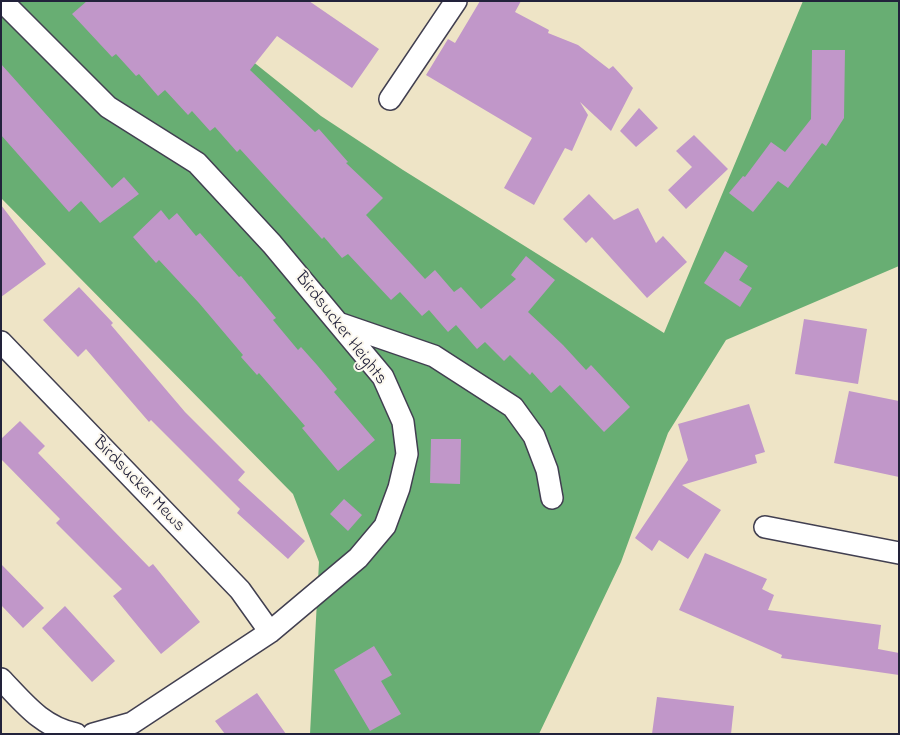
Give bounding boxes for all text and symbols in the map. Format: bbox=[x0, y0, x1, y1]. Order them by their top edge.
street label: Birdsucker Heights bbox=[289, 268, 391, 390]
street label: Birdsucker Mews bbox=[87, 433, 189, 537]

